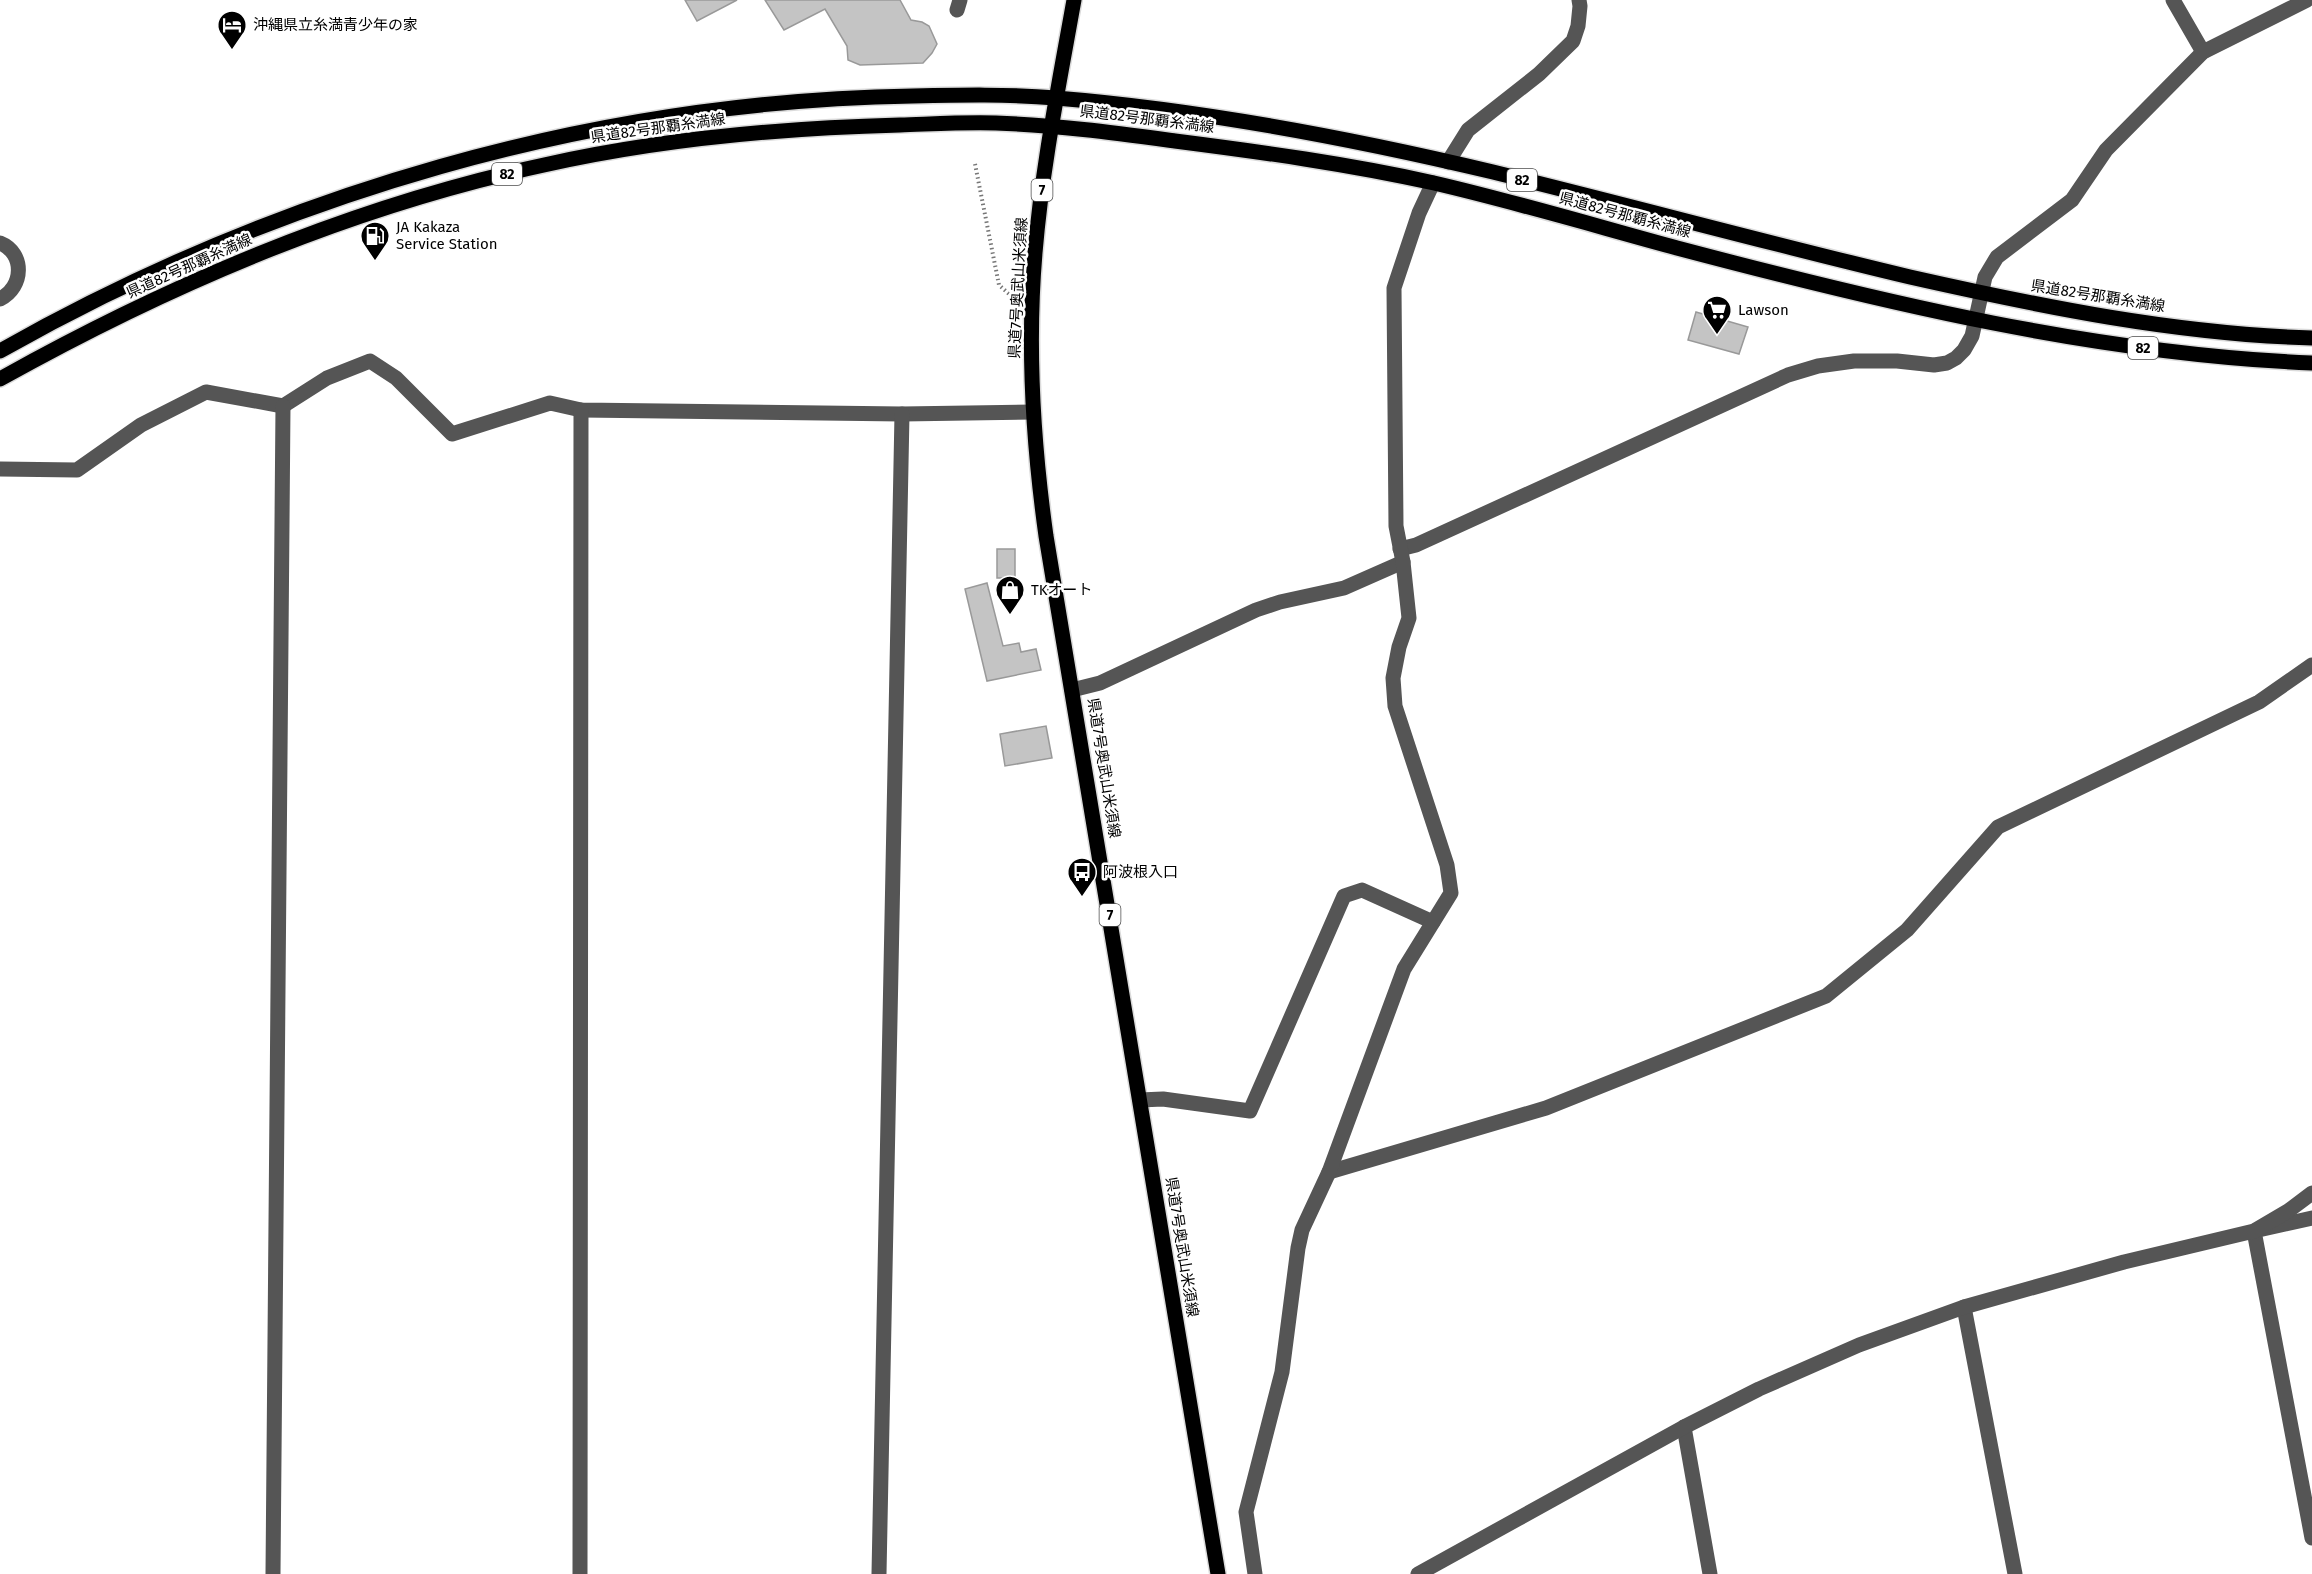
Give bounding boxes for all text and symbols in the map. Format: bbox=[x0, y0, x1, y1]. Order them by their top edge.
hotel icon: 沖縄県立糸満青少年の家 bbox=[216, 9, 248, 51]
place label: 沖縄県立糸満青少年の家 bbox=[253, 16, 418, 34]
street label: 県道82号那覇糸満線 bbox=[1079, 102, 1215, 136]
street label: 県道82号那覇糸満線 bbox=[590, 110, 726, 146]
road number: 82 bbox=[492, 163, 522, 185]
road number: 82 bbox=[1507, 169, 1537, 191]
road number: 7 bbox=[1032, 179, 1052, 201]
street label: 県道82号那覇糸満線 bbox=[1557, 189, 1693, 241]
street label: 県道7号奥武山米須線 bbox=[1005, 217, 1031, 359]
place label: JA Kakaza Service Station bbox=[396, 218, 498, 253]
fuel station icon: JA Kakaza Service Station bbox=[359, 220, 391, 262]
street label: 県道82号那覇糸満線 bbox=[123, 230, 255, 302]
street label: 県道82号那覇糸満線 bbox=[2030, 277, 2166, 315]
supermarket icon: Lawson bbox=[1701, 294, 1733, 336]
place label: Lawson bbox=[1738, 301, 1789, 319]
road number: 82 bbox=[2128, 337, 2158, 359]
shop icon: TKオート bbox=[994, 574, 1026, 616]
place label: TKオート bbox=[1031, 581, 1093, 599]
street label: 県道7号奥武山米須線 bbox=[1084, 697, 1124, 839]
bus stop icon: 阿波根入口 bbox=[1066, 856, 1098, 898]
place label: 阿波根入口 bbox=[1103, 863, 1178, 881]
road number: 7 bbox=[1100, 904, 1120, 926]
street label: 県道7号奥武山米須線 bbox=[1162, 1176, 1202, 1318]

